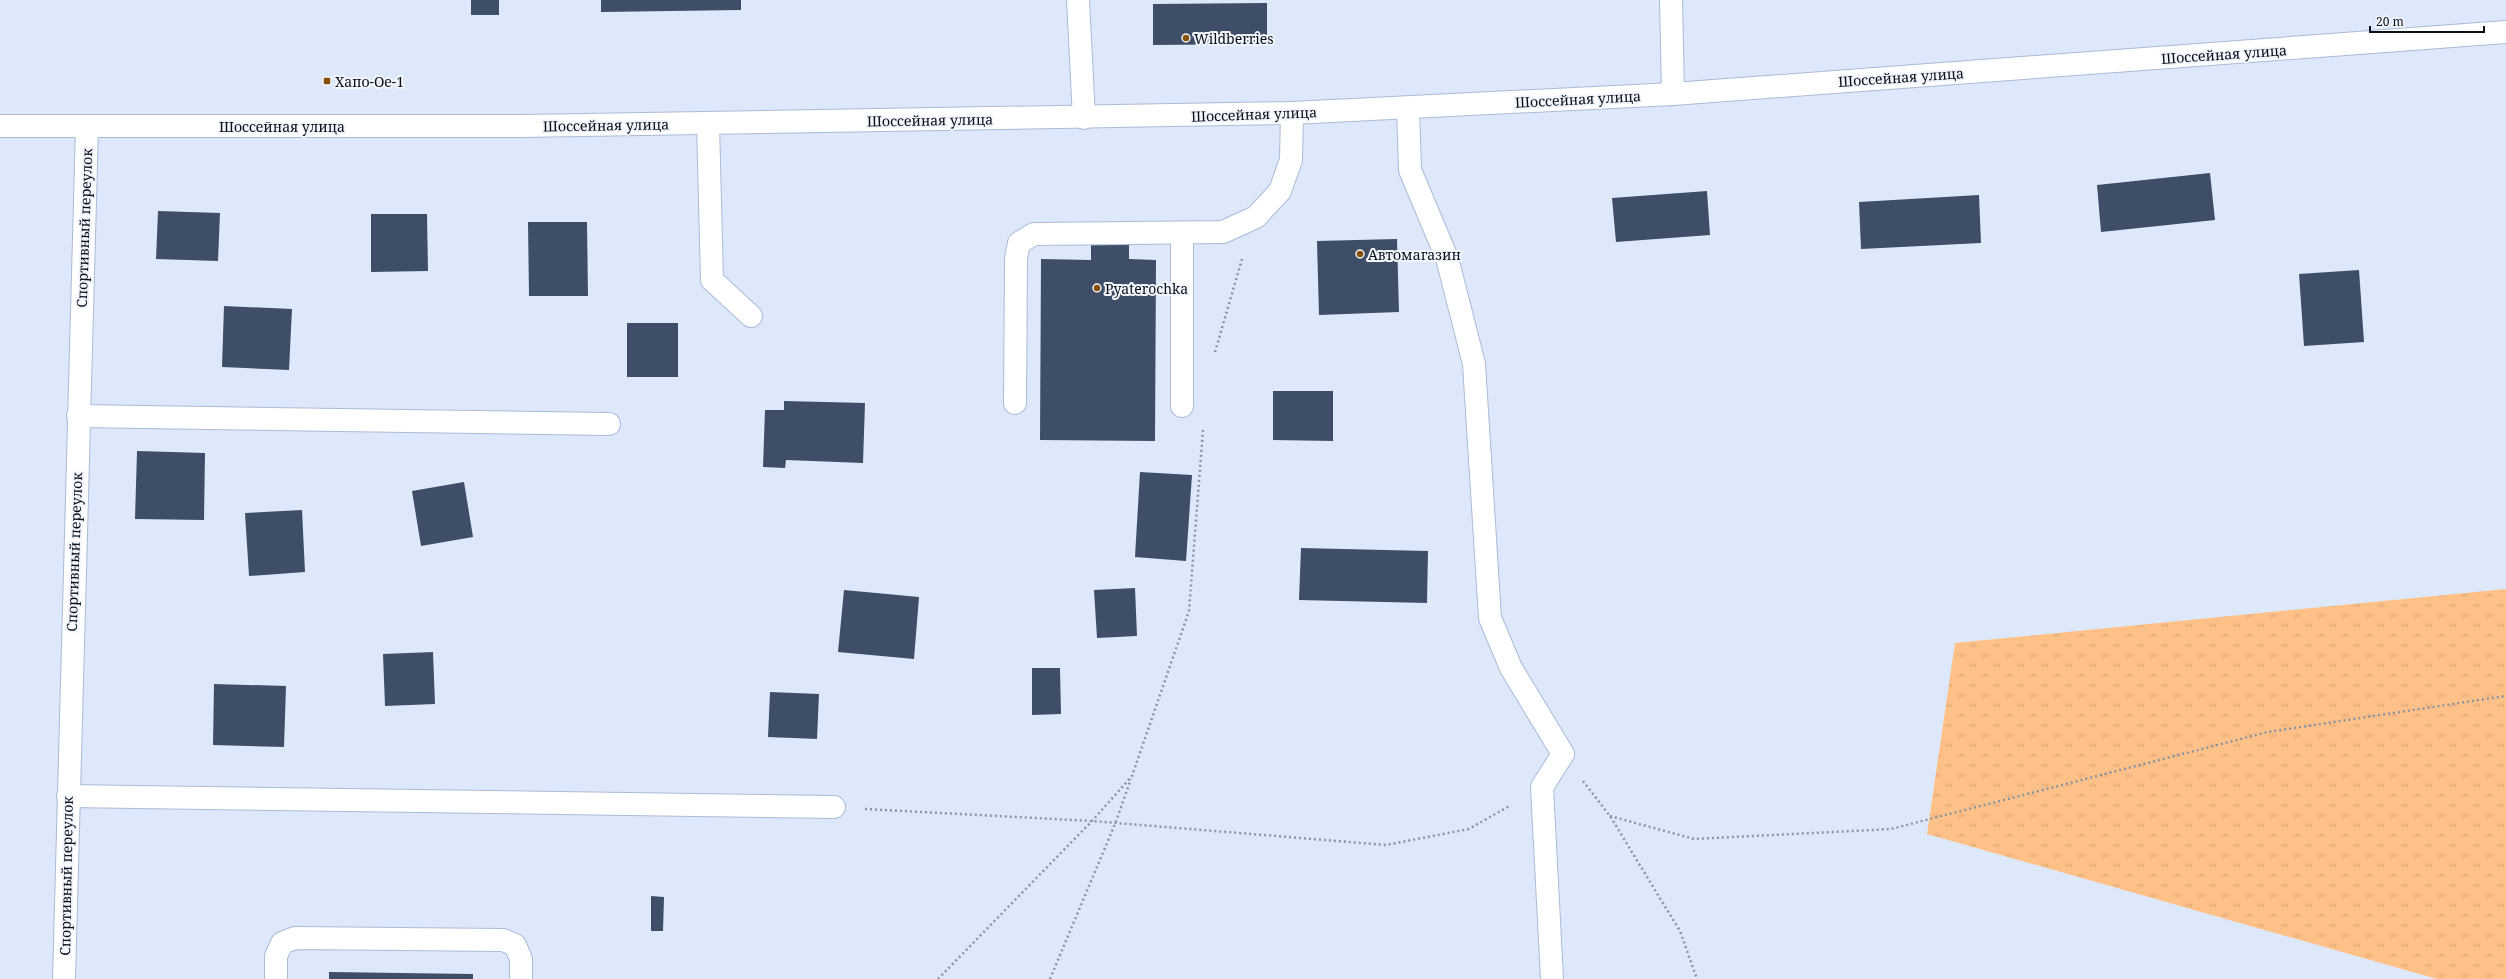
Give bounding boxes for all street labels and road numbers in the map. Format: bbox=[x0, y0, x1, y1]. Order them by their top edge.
street label: Шоссейная улица bbox=[2160, 40, 2288, 68]
street label: Шоссейная улица bbox=[1837, 63, 1965, 91]
street label: Шоссейная улица bbox=[1515, 86, 1641, 112]
street label: Шоссейная улица bbox=[1191, 102, 1317, 126]
street label: Шоссейная улица bbox=[867, 109, 993, 131]
street label: Шоссейная улица bbox=[543, 114, 669, 136]
street label: Шоссейная улица bbox=[219, 117, 345, 136]
street label: Спортивный переулок bbox=[72, 147, 96, 308]
street label: Спортивный переулок bbox=[62, 471, 86, 632]
street label: Спортивный переулок bbox=[55, 795, 77, 956]

